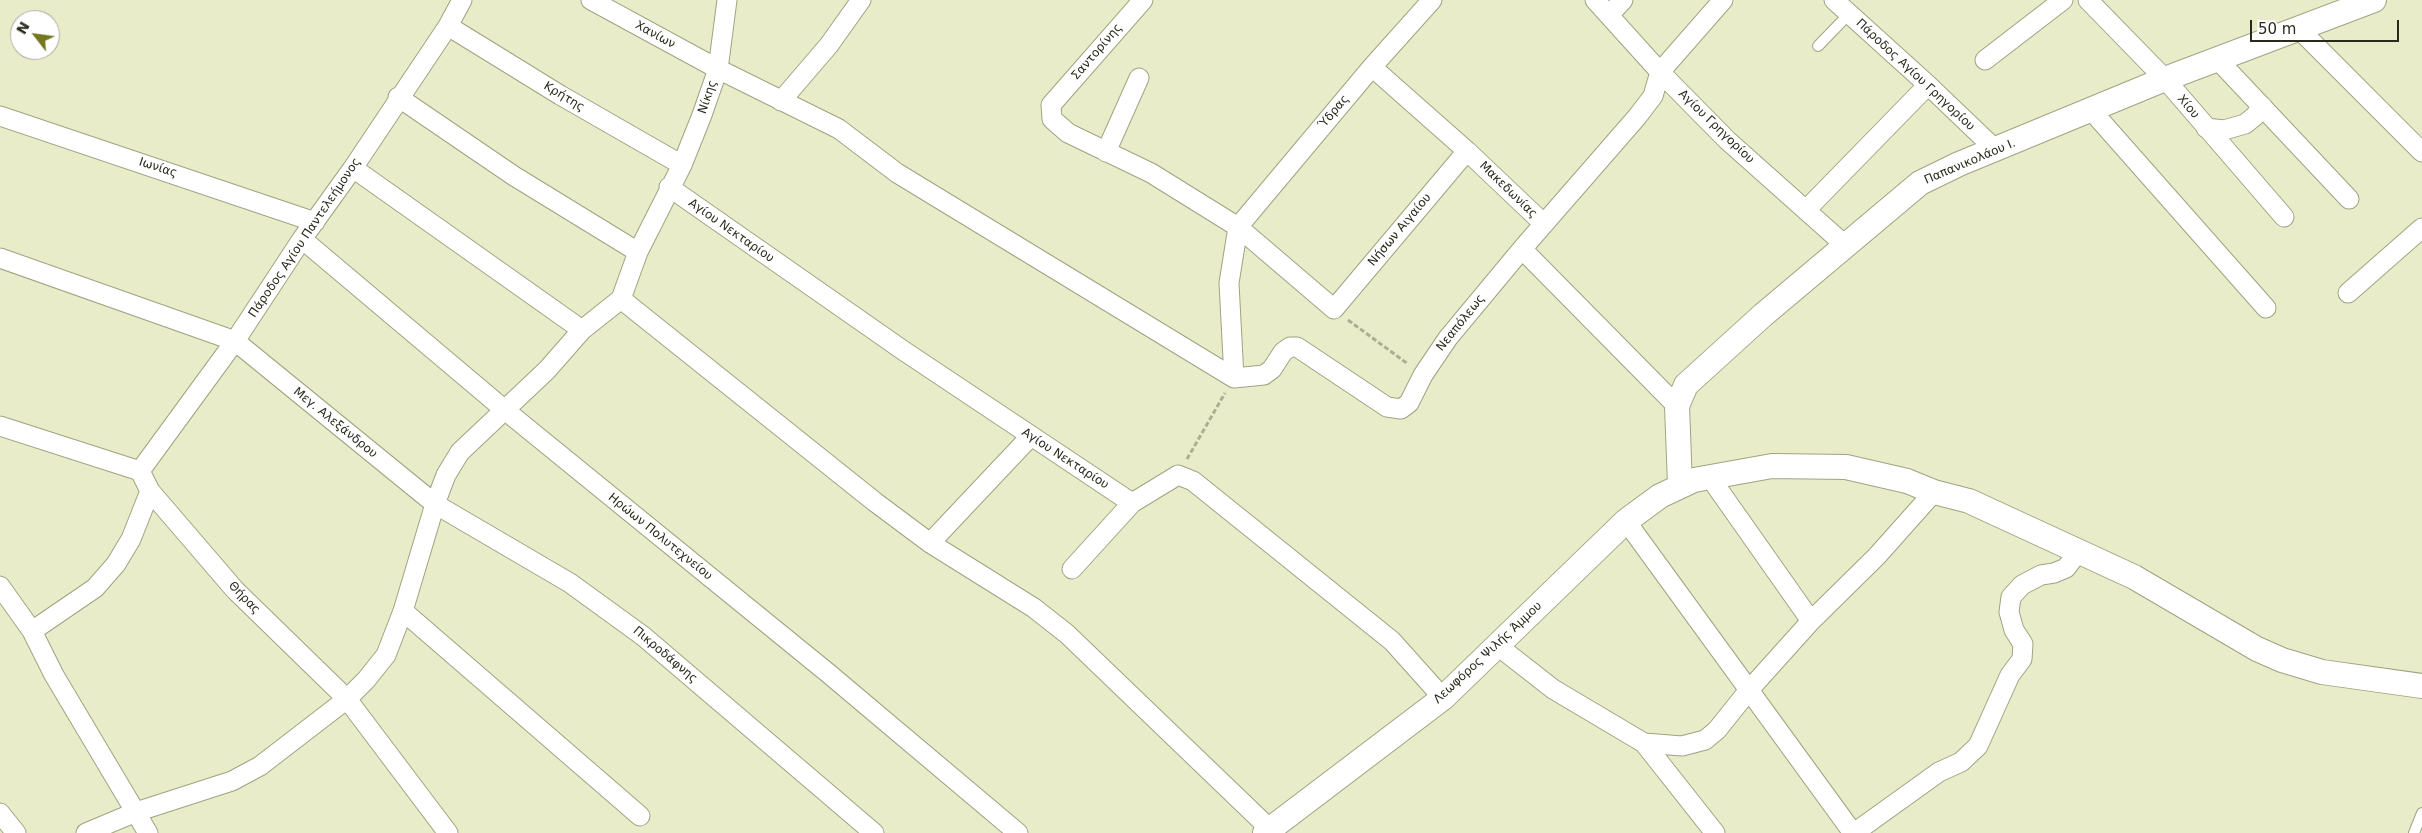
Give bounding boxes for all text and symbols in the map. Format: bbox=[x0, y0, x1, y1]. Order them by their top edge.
north arrow bbox=[10, 10, 60, 60]
scale bar bbox=[2252, 10, 2401, 42]
street label: Πάροδος Αγίου Γρηγορίου bbox=[1853, 16, 1977, 134]
street label: Χανίων bbox=[632, 18, 678, 52]
text: N bbox=[13, 19, 33, 37]
text: 50 m bbox=[2258, 20, 2296, 38]
street label: Σαντορίνης bbox=[1069, 21, 1125, 83]
street label: Νίκης bbox=[696, 78, 720, 116]
street label: Κρήτης bbox=[541, 79, 587, 115]
street label: Αγίου Γρηγορίου bbox=[1675, 87, 1757, 167]
street label: Ύδρας bbox=[1316, 92, 1352, 132]
street label: Χίου bbox=[2174, 92, 2202, 122]
street label: Παπανικολάου Ι. bbox=[1922, 136, 2018, 188]
street label: Ιωνίας bbox=[137, 155, 179, 181]
street label: Πάροδος Αγίου Παντελεήμονος bbox=[246, 155, 364, 321]
street label: Μακεδωνίας bbox=[1476, 159, 1540, 221]
street label: Νήσων Αιγαίου bbox=[1365, 191, 1435, 269]
street label: Αγίου Νεκταρίου bbox=[685, 196, 777, 266]
street label: Νεαπόλεως bbox=[1434, 292, 1488, 354]
street label: Μεγ. Αλεξάνδρου bbox=[290, 385, 380, 461]
street label: Αγίου Νεκταρίου bbox=[1019, 425, 1111, 493]
street label: Ηρώων Πολυτεχνείου bbox=[605, 491, 715, 583]
street label: Θήρας bbox=[225, 579, 263, 617]
street label: Λεωφόρος Ψιλής Άμμου bbox=[1431, 599, 1545, 707]
street label: Πικροδάφνης bbox=[630, 624, 700, 686]

